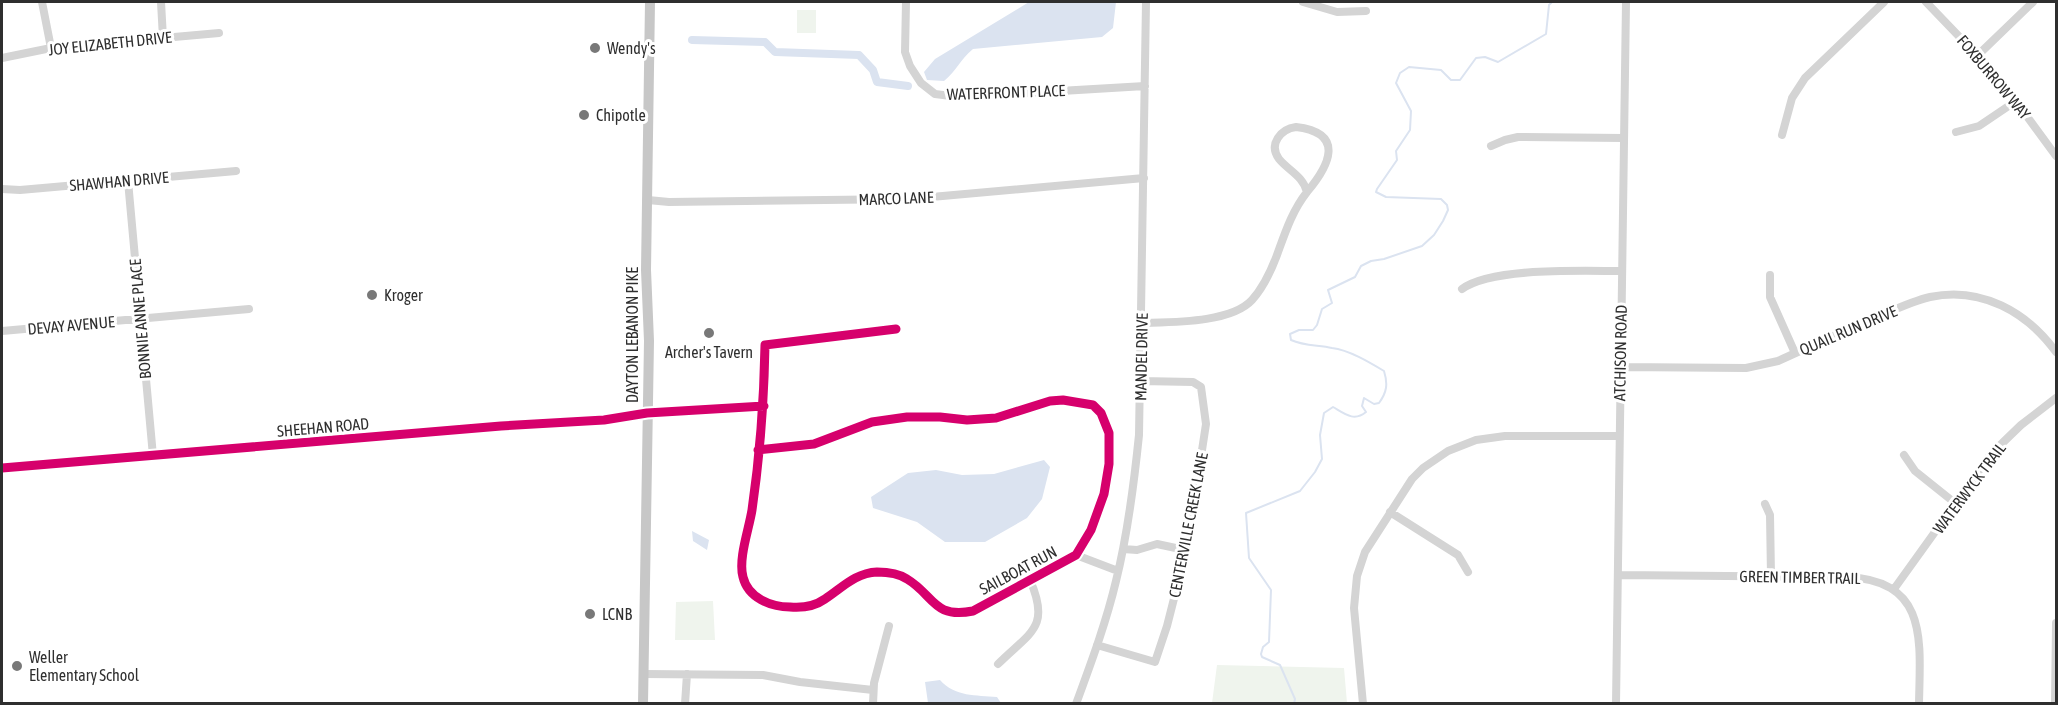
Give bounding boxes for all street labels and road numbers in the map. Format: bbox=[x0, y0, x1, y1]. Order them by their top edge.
street label: JOY ELIZABETH DRIVE bbox=[47, 28, 173, 58]
street label: FOXBURROW WAY bbox=[1954, 31, 2035, 123]
street label: WATERFRONT PLACE bbox=[946, 81, 1066, 103]
street label: SHAWHAN DRIVE bbox=[69, 168, 170, 194]
street label: MARCO LANE bbox=[858, 188, 934, 208]
street label: BONNIE ANNE PLACE bbox=[126, 258, 154, 380]
street label: DAYTON LEBANON PIKE bbox=[623, 267, 641, 403]
street label: QUAIL RUN DRIVE bbox=[1797, 301, 1899, 359]
street label: ATCHISON ROAD bbox=[1610, 305, 1630, 401]
street label: DEVAY AVENUE bbox=[27, 312, 116, 338]
street label: MANDEL DRIVE bbox=[1131, 313, 1151, 401]
street label: SHEEHAN ROAD bbox=[276, 414, 370, 440]
street label: WATERWYCK TRAIL bbox=[1929, 439, 2009, 537]
street label: CENTERVILLE CREEK LANE bbox=[1165, 451, 1211, 599]
street label: SAILBOAT RUN bbox=[976, 542, 1060, 598]
street label: GREEN TIMBER TRAIL bbox=[1739, 567, 1862, 587]

